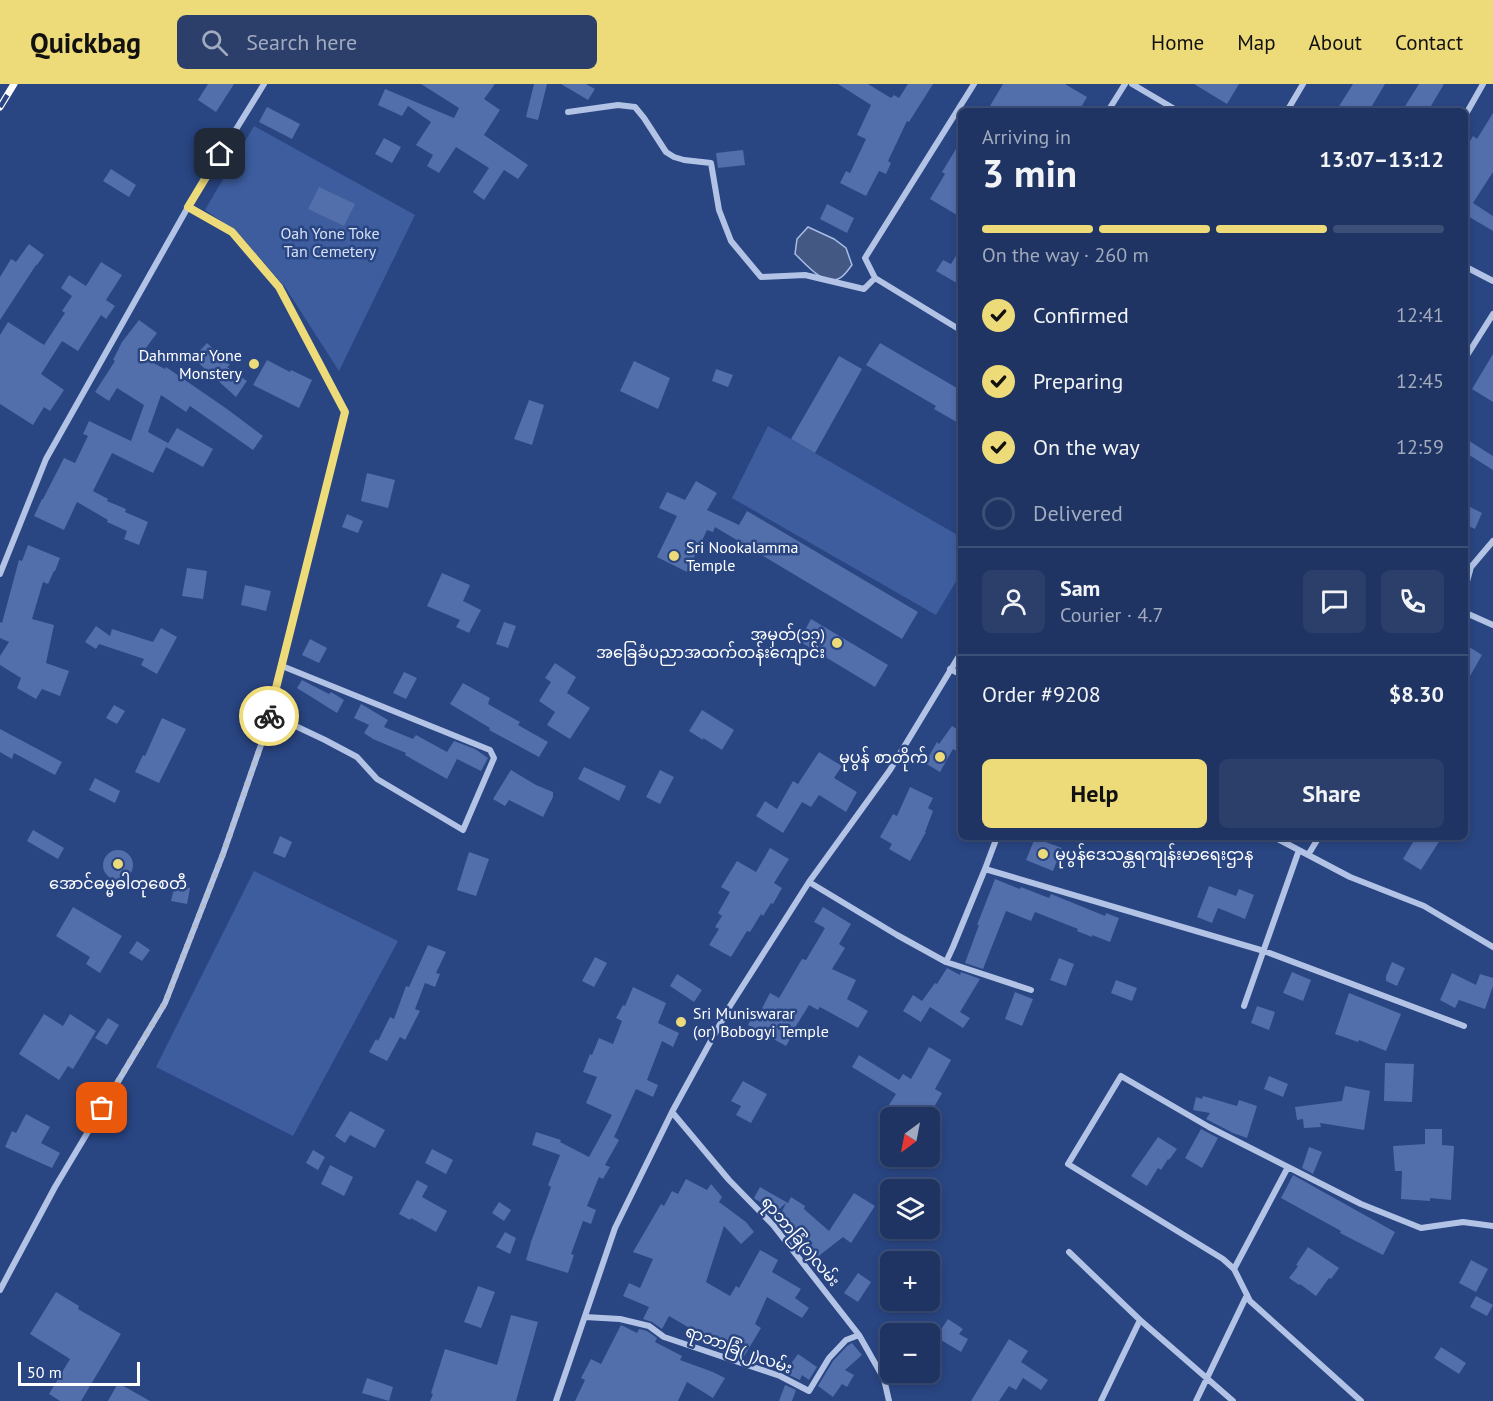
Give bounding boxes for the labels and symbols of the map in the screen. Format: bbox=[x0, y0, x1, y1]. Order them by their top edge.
pin bbox=[194, 128, 245, 179]
park label: Oah Yone Toke Tan Cemetery bbox=[280, 223, 380, 261]
place label: Dahmmar Yone Monstery bbox=[139, 345, 243, 383]
marker: Dahmmar Yone Monstery bbox=[247, 357, 261, 371]
place label: Sri Nookalamma Temple bbox=[686, 537, 799, 575]
marker: Sri Nookalamma Temple bbox=[667, 549, 681, 563]
place label: အမှတ်(၁၃) အခြေခံပညာအထက်တန်းကျောင်း bbox=[596, 623, 825, 666]
marker: အမှတ်(၁၃) အခြေခံပညာအထက်တန်းကျောင်း bbox=[830, 636, 844, 650]
courier bbox=[239, 686, 299, 746]
place label: မုပွန် စာတိုက် bbox=[839, 746, 928, 772]
marker: မုပွန် စာတိုက် bbox=[933, 750, 947, 764]
place label: မုပွန်ဒေသန္တရကျန်းမာရေးဌာန bbox=[1055, 843, 1253, 869]
marker: မုပွန်ဒေသန္တရကျန်းမာရေးဌာန bbox=[1036, 847, 1050, 861]
marker: အောင်ဓမ္မဓါတုစေတီ bbox=[111, 857, 125, 871]
place label: အောင်ဓမ္မဓါတုစေတီ bbox=[49, 872, 187, 898]
place label: Sri Muniswarar (or) Bobogyi Temple bbox=[693, 1003, 829, 1041]
marker: Sri Muniswarar (or) Bobogyi Temple bbox=[674, 1015, 688, 1029]
pin bbox=[76, 1082, 127, 1133]
north arrow bbox=[880, 1107, 940, 1167]
street label: ရာဘာခြံ(၁)လမ်း bbox=[754, 1191, 845, 1293]
street label: ရာဘာခြံ(၂)လမ်း bbox=[682, 1319, 795, 1381]
scale bar bbox=[18, 1359, 140, 1386]

